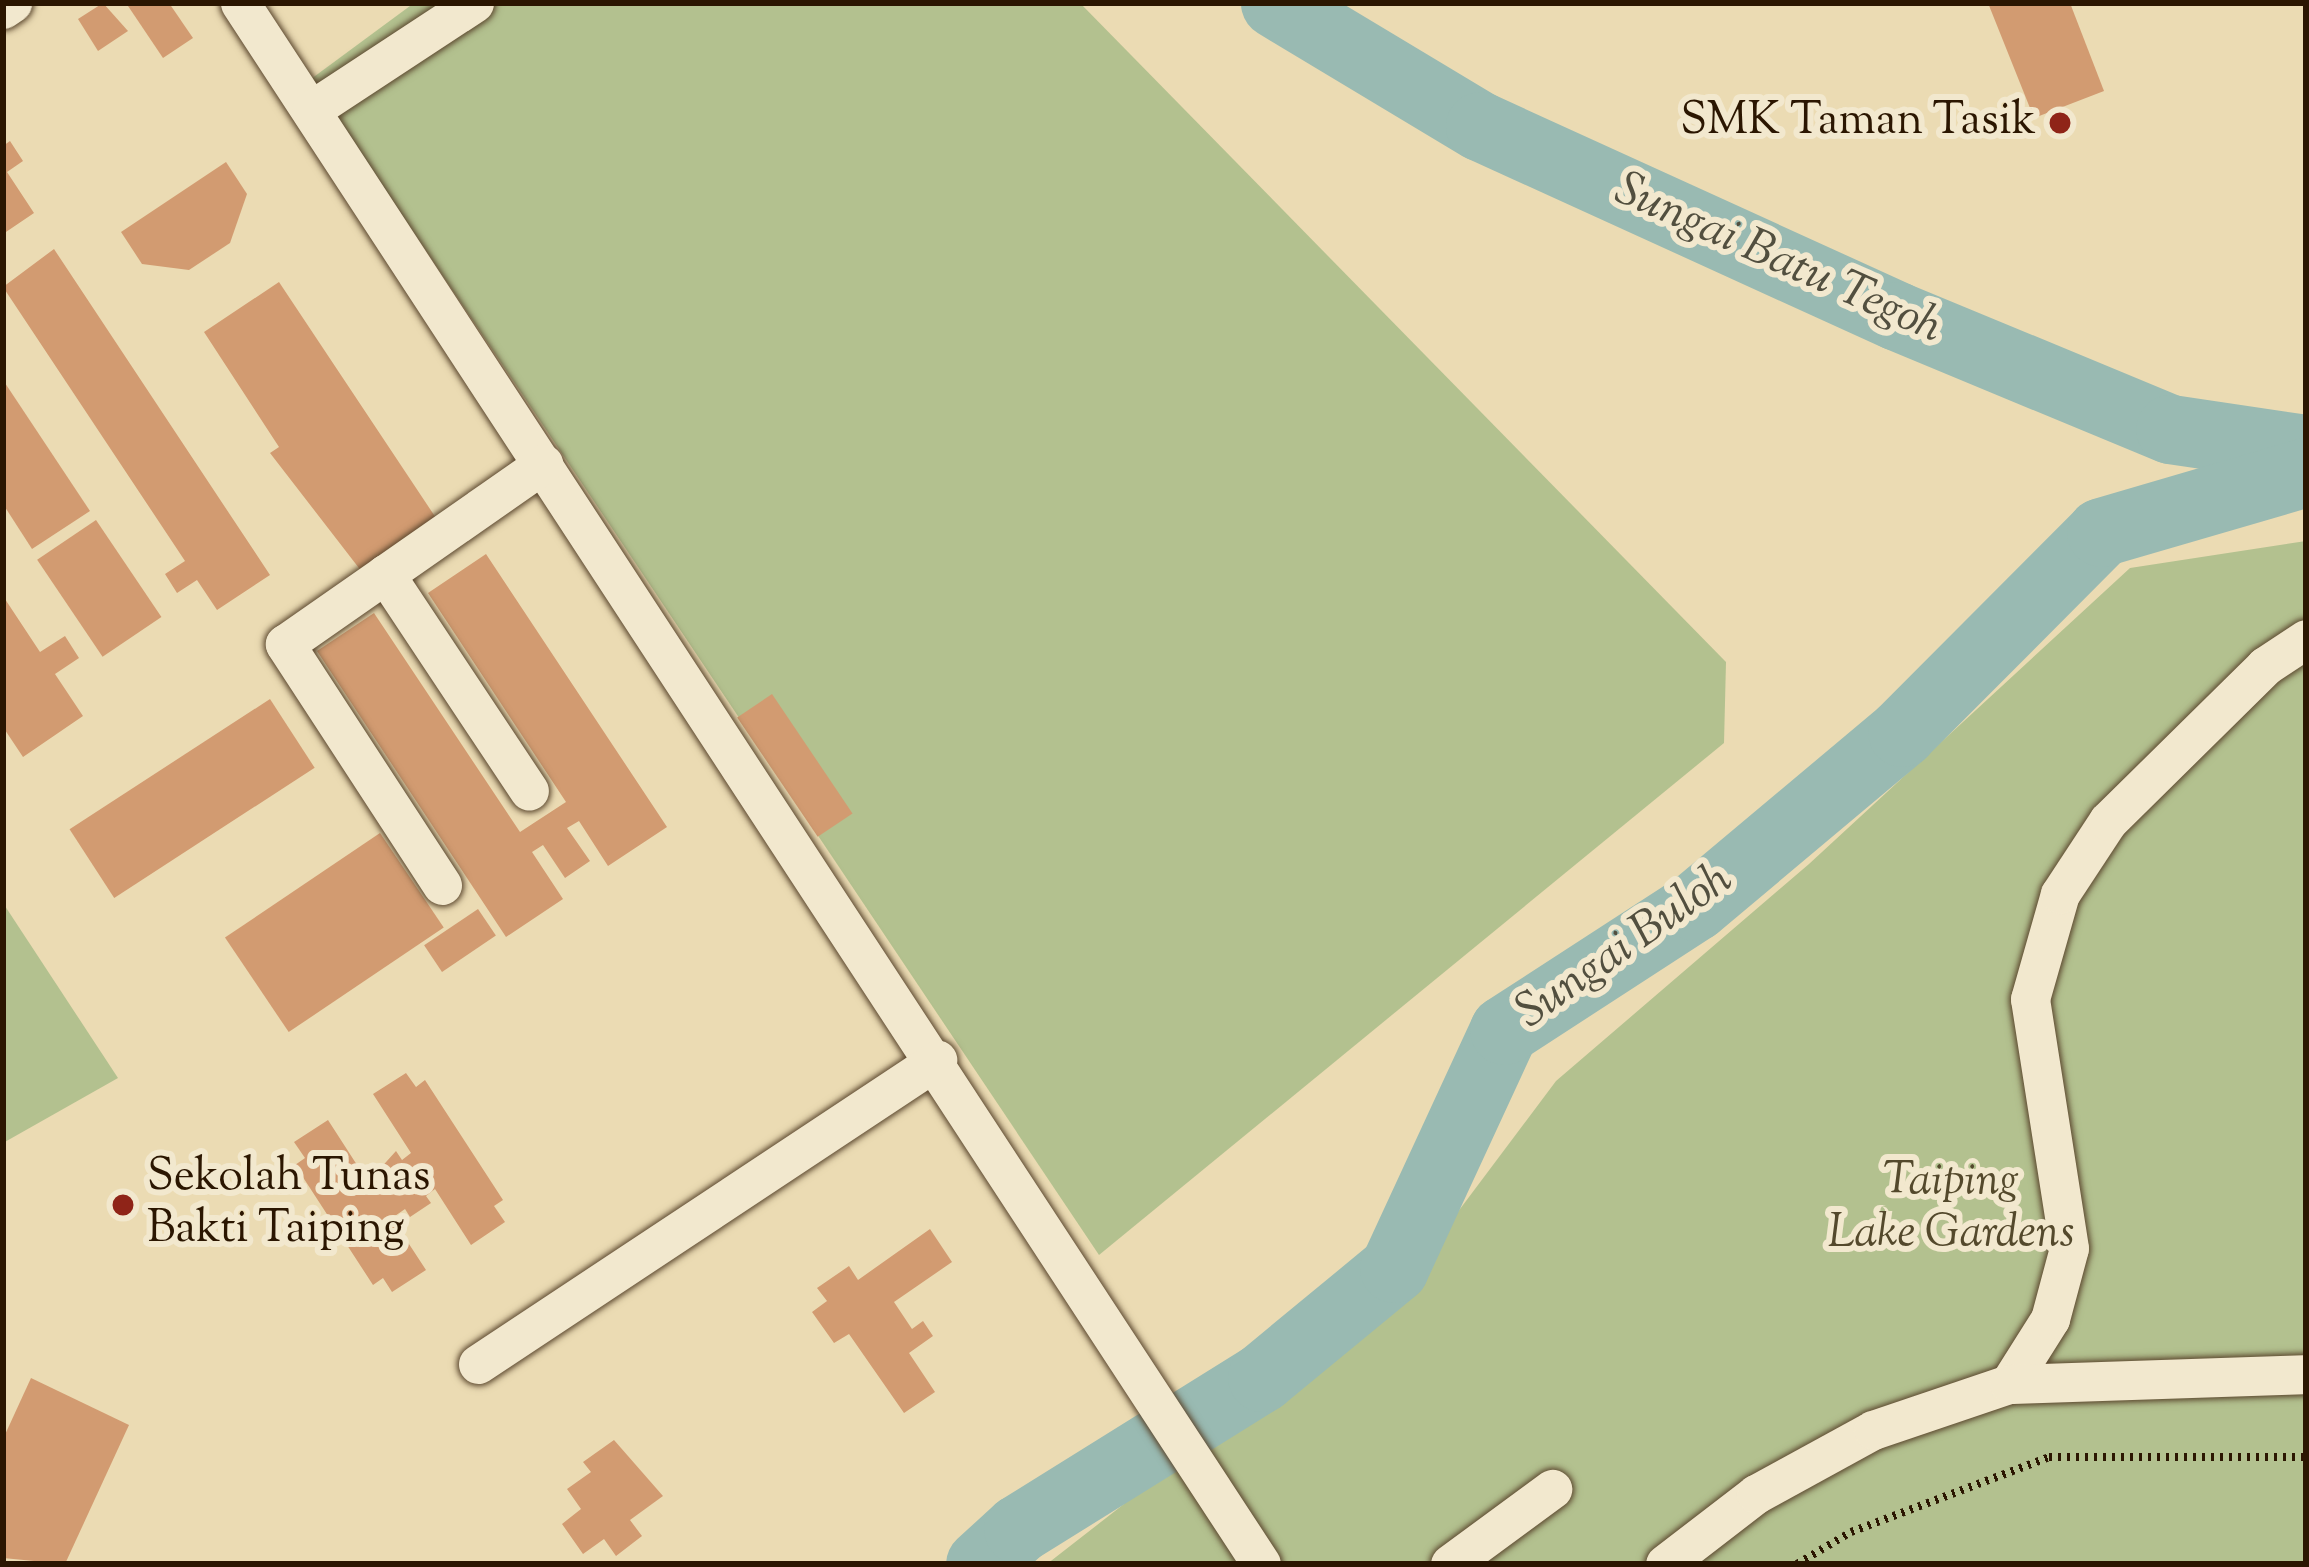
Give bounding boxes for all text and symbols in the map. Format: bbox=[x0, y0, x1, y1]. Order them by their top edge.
place label: SMK Taman Tasik bbox=[1680, 96, 2036, 150]
marker: SMK Taman Tasik bbox=[2047, 110, 2073, 136]
water label: Sungai Batu Tegoh bbox=[1605, 162, 1951, 358]
water label: Sungai Buloh bbox=[1506, 852, 1744, 1042]
place label: Sekolah Tunas Bakti Taiping bbox=[147, 1152, 431, 1258]
park label: Taiping Lake Gardens bbox=[1827, 1156, 2075, 1262]
marker: Sekolah Tunas Bakti Taiping bbox=[110, 1192, 136, 1218]

